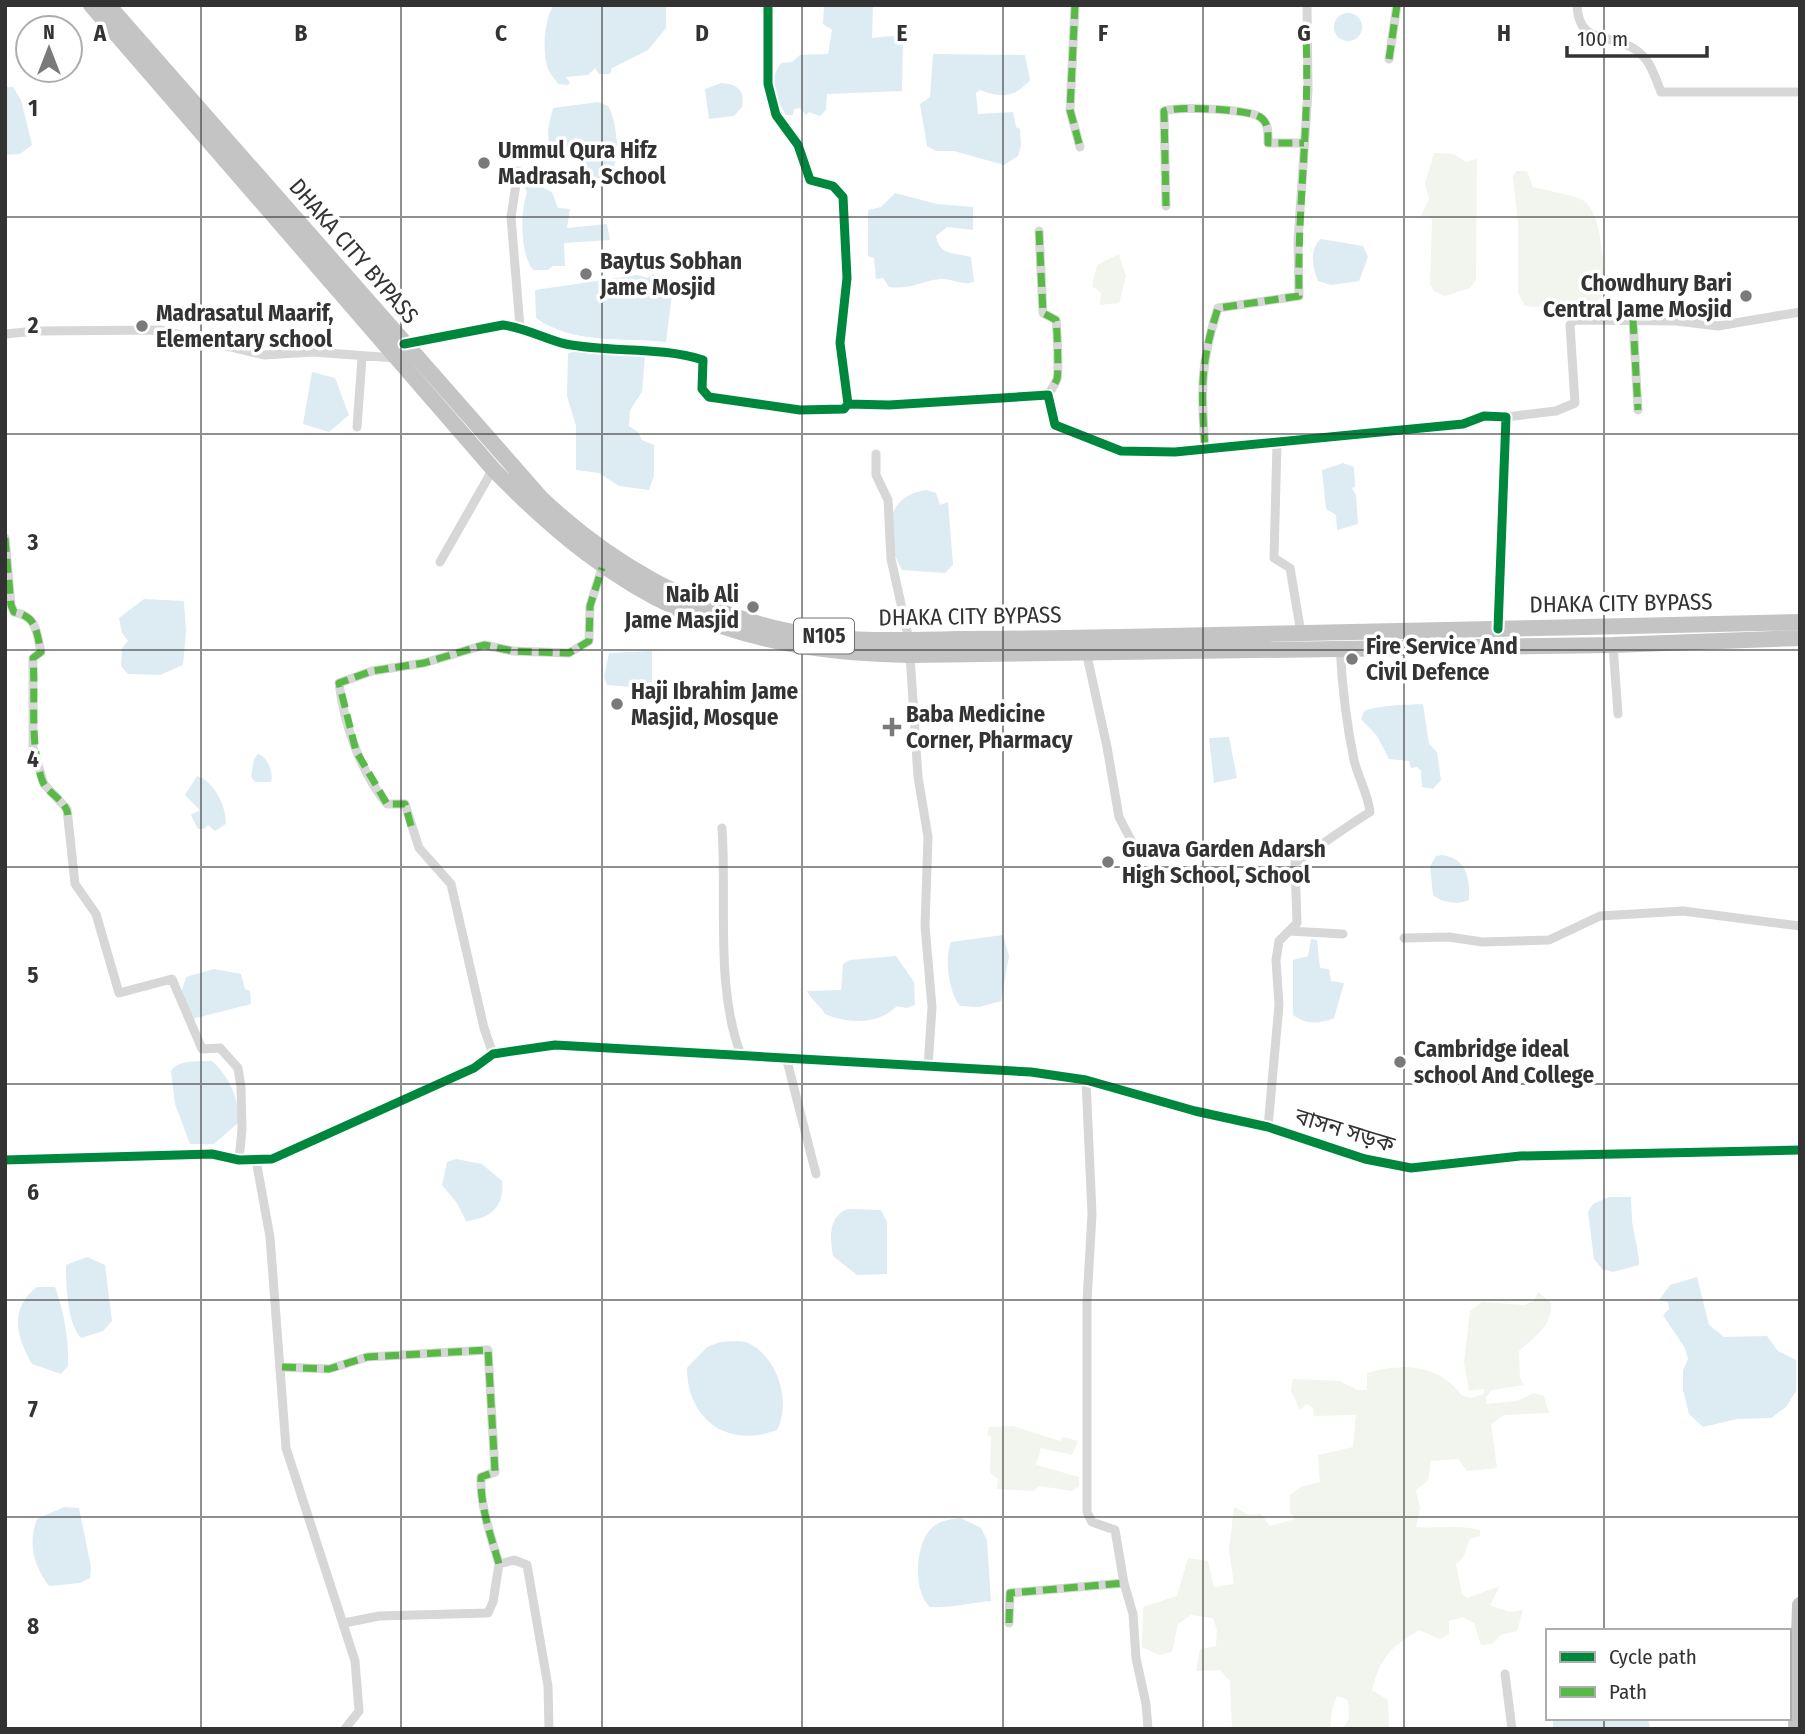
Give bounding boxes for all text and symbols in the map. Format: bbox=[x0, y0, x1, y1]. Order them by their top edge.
north arrow bbox=[14, 14, 84, 84]
scale bar bbox=[1567, 14, 1707, 58]
text: A bbox=[93, 19, 107, 47]
text: B bbox=[295, 19, 308, 47]
text: C bbox=[495, 19, 507, 47]
text: D bbox=[695, 19, 709, 47]
text: E bbox=[897, 19, 908, 47]
text: F bbox=[1098, 19, 1108, 47]
text: G bbox=[1297, 19, 1311, 47]
text: H bbox=[1497, 19, 1511, 47]
text: N bbox=[43, 21, 55, 44]
text: 100 m bbox=[1577, 26, 1628, 52]
text: 1 bbox=[28, 94, 38, 122]
place label: Ummul Qura Hifz Madrasah, School bbox=[498, 136, 667, 190]
marker: Ummul Qura Hifz Madrasah, School bbox=[476, 155, 492, 171]
street label: DHAKA CITY BYPASS bbox=[283, 173, 425, 329]
place label: Baytus Sobhan Jame Mosjid bbox=[599, 247, 742, 301]
marker: Baytus Sobhan Jame Mosjid bbox=[578, 266, 594, 282]
place label: Chowdhury Bari Central Jame Mosjid bbox=[1543, 269, 1732, 323]
marker: Chowdhury Bari Central Jame Mosjid bbox=[1738, 288, 1754, 304]
place label: Madrasatul Maarif, Elementary school bbox=[156, 299, 333, 353]
text: 2 bbox=[27, 311, 39, 339]
marker: Madrasatul Maarif, Elementary school bbox=[134, 318, 150, 334]
text: 3 bbox=[27, 528, 39, 556]
place label: Naib Ali Jame Masjid bbox=[624, 580, 739, 634]
street label: DHAKA CITY BYPASS bbox=[1529, 587, 1713, 619]
marker: Naib Ali Jame Masjid bbox=[745, 599, 761, 615]
street label: DHAKA CITY BYPASS bbox=[878, 600, 1062, 632]
road number: N105 bbox=[794, 618, 854, 654]
place label: Fire Service And Civil Defence bbox=[1366, 632, 1518, 686]
marker: Fire Service And Civil Defence bbox=[1344, 651, 1360, 667]
place label: Haji Ibrahim Jame Masjid, Mosque bbox=[631, 677, 799, 731]
marker: Haji Ibrahim Jame Masjid, Mosque bbox=[609, 696, 625, 712]
place label: Baba Medicine Corner, Pharmacy bbox=[906, 700, 1074, 754]
marker: Baba Medicine Corner, Pharmacy bbox=[884, 719, 900, 735]
text: 4 bbox=[27, 745, 39, 773]
place label: Guava Garden Adarsh High School, School bbox=[1122, 835, 1326, 889]
marker: Guava Garden Adarsh High School, School bbox=[1100, 854, 1116, 870]
text: 5 bbox=[27, 961, 39, 989]
place label: Cambridge ideal school And College bbox=[1414, 1035, 1595, 1089]
marker: Cambridge ideal school And College bbox=[1392, 1054, 1408, 1070]
street label: বাসন সড়ক bbox=[1291, 1101, 1399, 1159]
text: 6 bbox=[27, 1178, 39, 1206]
text: 7 bbox=[28, 1395, 38, 1423]
text: 8 bbox=[27, 1612, 39, 1640]
legend bbox=[1546, 1629, 1791, 1720]
text: Cycle path bbox=[1609, 1644, 1697, 1670]
text: Path bbox=[1609, 1679, 1647, 1705]

